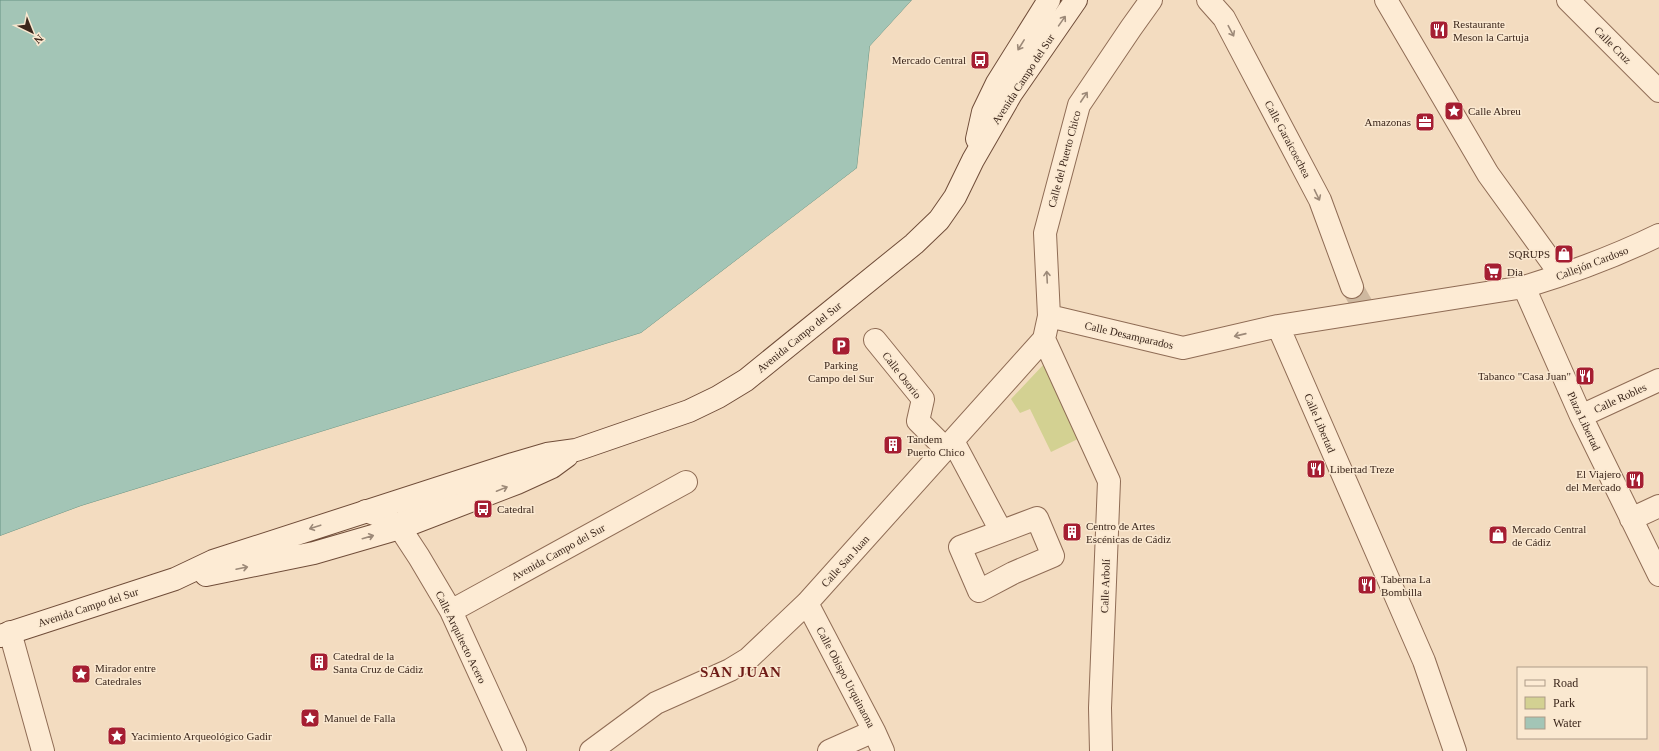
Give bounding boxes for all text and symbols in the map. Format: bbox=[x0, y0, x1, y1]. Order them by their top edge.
north arrow bbox=[12, 12, 52, 52]
one-way arrow bbox=[1058, 16, 1066, 27]
place label: Restaurante Meson la Cartuja bbox=[1453, 18, 1529, 43]
restaurant icon: Restaurante Meson la Cartuja bbox=[1428, 19, 1450, 41]
street label: Calle Cruz bbox=[1592, 24, 1634, 66]
one-way arrow bbox=[1228, 25, 1235, 37]
street label: Avenida Campo del Sur bbox=[989, 31, 1057, 126]
text: N bbox=[32, 32, 46, 46]
one-way arrow bbox=[1017, 39, 1025, 50]
bus stop icon: Mercado Central bbox=[969, 49, 991, 71]
place label: Mercado Central bbox=[892, 54, 966, 66]
one-way arrow bbox=[1080, 92, 1088, 103]
street label: Calle Garaicoechea bbox=[1263, 98, 1313, 180]
place icon: Calle Abreu bbox=[1443, 100, 1465, 122]
place label: Calle Abreu bbox=[1468, 105, 1521, 117]
street label: Calle del Puerto Chico bbox=[1045, 109, 1083, 209]
office icon: Amazonas bbox=[1414, 111, 1436, 133]
place label: Amazonas bbox=[1365, 116, 1411, 128]
one-way arrow bbox=[1314, 189, 1322, 201]
shop icon: SQRUPS bbox=[1553, 243, 1575, 265]
street label: Callejón Cardoso bbox=[1554, 243, 1630, 282]
place label: SQRUPS bbox=[1508, 248, 1550, 260]
supermarket icon: Dia bbox=[1482, 261, 1504, 283]
place label: Dia bbox=[1507, 266, 1523, 278]
one-way arrow bbox=[1044, 271, 1051, 284]
street label: Avenida Campo del Sur bbox=[754, 299, 844, 375]
street label: Calle Desamparados bbox=[1083, 319, 1175, 351]
one-way arrow bbox=[1234, 331, 1247, 339]
parking icon: Parking Campo del Sur bbox=[830, 335, 852, 357]
street label: Calle Osorio bbox=[880, 349, 924, 401]
place label: Parking Campo del Sur bbox=[808, 359, 874, 384]
restaurant icon: Tabanco "Casa Juan" bbox=[1574, 365, 1596, 387]
place label: Tabanco "Casa Juan" bbox=[1478, 370, 1571, 382]
street label: Calle Robles bbox=[1592, 381, 1648, 415]
street label: Plaza Libertad bbox=[1565, 390, 1603, 453]
street label: Calle Libertad bbox=[1302, 392, 1338, 455]
place label: Tandem Puerto Chico bbox=[907, 433, 965, 458]
building icon: Tandem Puerto Chico bbox=[882, 434, 904, 456]
restaurant icon: Libertad Treze bbox=[1305, 458, 1327, 480]
place label: Libertad Treze bbox=[1330, 463, 1395, 475]
place label: El Viajero del Mercado bbox=[1566, 468, 1621, 493]
restaurant icon: El Viajero del Mercado bbox=[1624, 469, 1646, 491]
one-way arrow bbox=[495, 485, 507, 492]
bus stop icon: Catedral bbox=[472, 498, 494, 520]
place label: Catedral bbox=[497, 503, 534, 515]
place label: Centro de Artes Escénicas de Cádiz bbox=[1086, 520, 1171, 545]
street label: Avenida Campo del Sur bbox=[509, 521, 607, 583]
building icon: Centro de Artes Escénicas de Cádiz bbox=[1061, 521, 1083, 543]
place label: Mercado Central de Cádiz bbox=[1512, 523, 1586, 548]
one-way arrow bbox=[309, 524, 322, 531]
shop icon: Mercado Central de Cádiz bbox=[1487, 524, 1509, 546]
street label: Calle San Juan bbox=[819, 532, 872, 589]
one-way arrow bbox=[361, 533, 374, 540]
street label: Calle Arbolí bbox=[1098, 559, 1112, 613]
one-way arrow bbox=[235, 564, 248, 572]
place label: Taberna La Bombilla bbox=[1381, 573, 1431, 598]
restaurant icon: Taberna La Bombilla bbox=[1356, 574, 1378, 596]
street label: Avenida Campo del Sur bbox=[36, 585, 140, 629]
street label: Calle Arquitecto Acero bbox=[433, 589, 489, 686]
street label: Calle Obispo Urquinaona bbox=[814, 625, 878, 730]
place label: Catedral de la Santa Cruz de Cádiz bbox=[333, 650, 423, 675]
building icon: Catedral de la Santa Cruz de Cádiz bbox=[308, 651, 330, 673]
place label: Mirador entre Catedrales bbox=[95, 662, 156, 687]
place icon: Mirador entre Catedrales bbox=[70, 663, 92, 685]
district label: SAN JUAN bbox=[700, 664, 782, 680]
legend bbox=[1517, 667, 1647, 739]
text: Road bbox=[1553, 676, 1578, 690]
text: Park bbox=[1553, 696, 1575, 710]
place icon: Manuel de Falla bbox=[299, 707, 321, 729]
place label: Manuel de Falla bbox=[324, 712, 396, 724]
text: Water bbox=[1553, 716, 1581, 730]
place icon: Yacimiento Arqueológico Gadir bbox=[106, 725, 128, 747]
place label: Yacimiento Arqueológico Gadir bbox=[131, 730, 272, 742]

